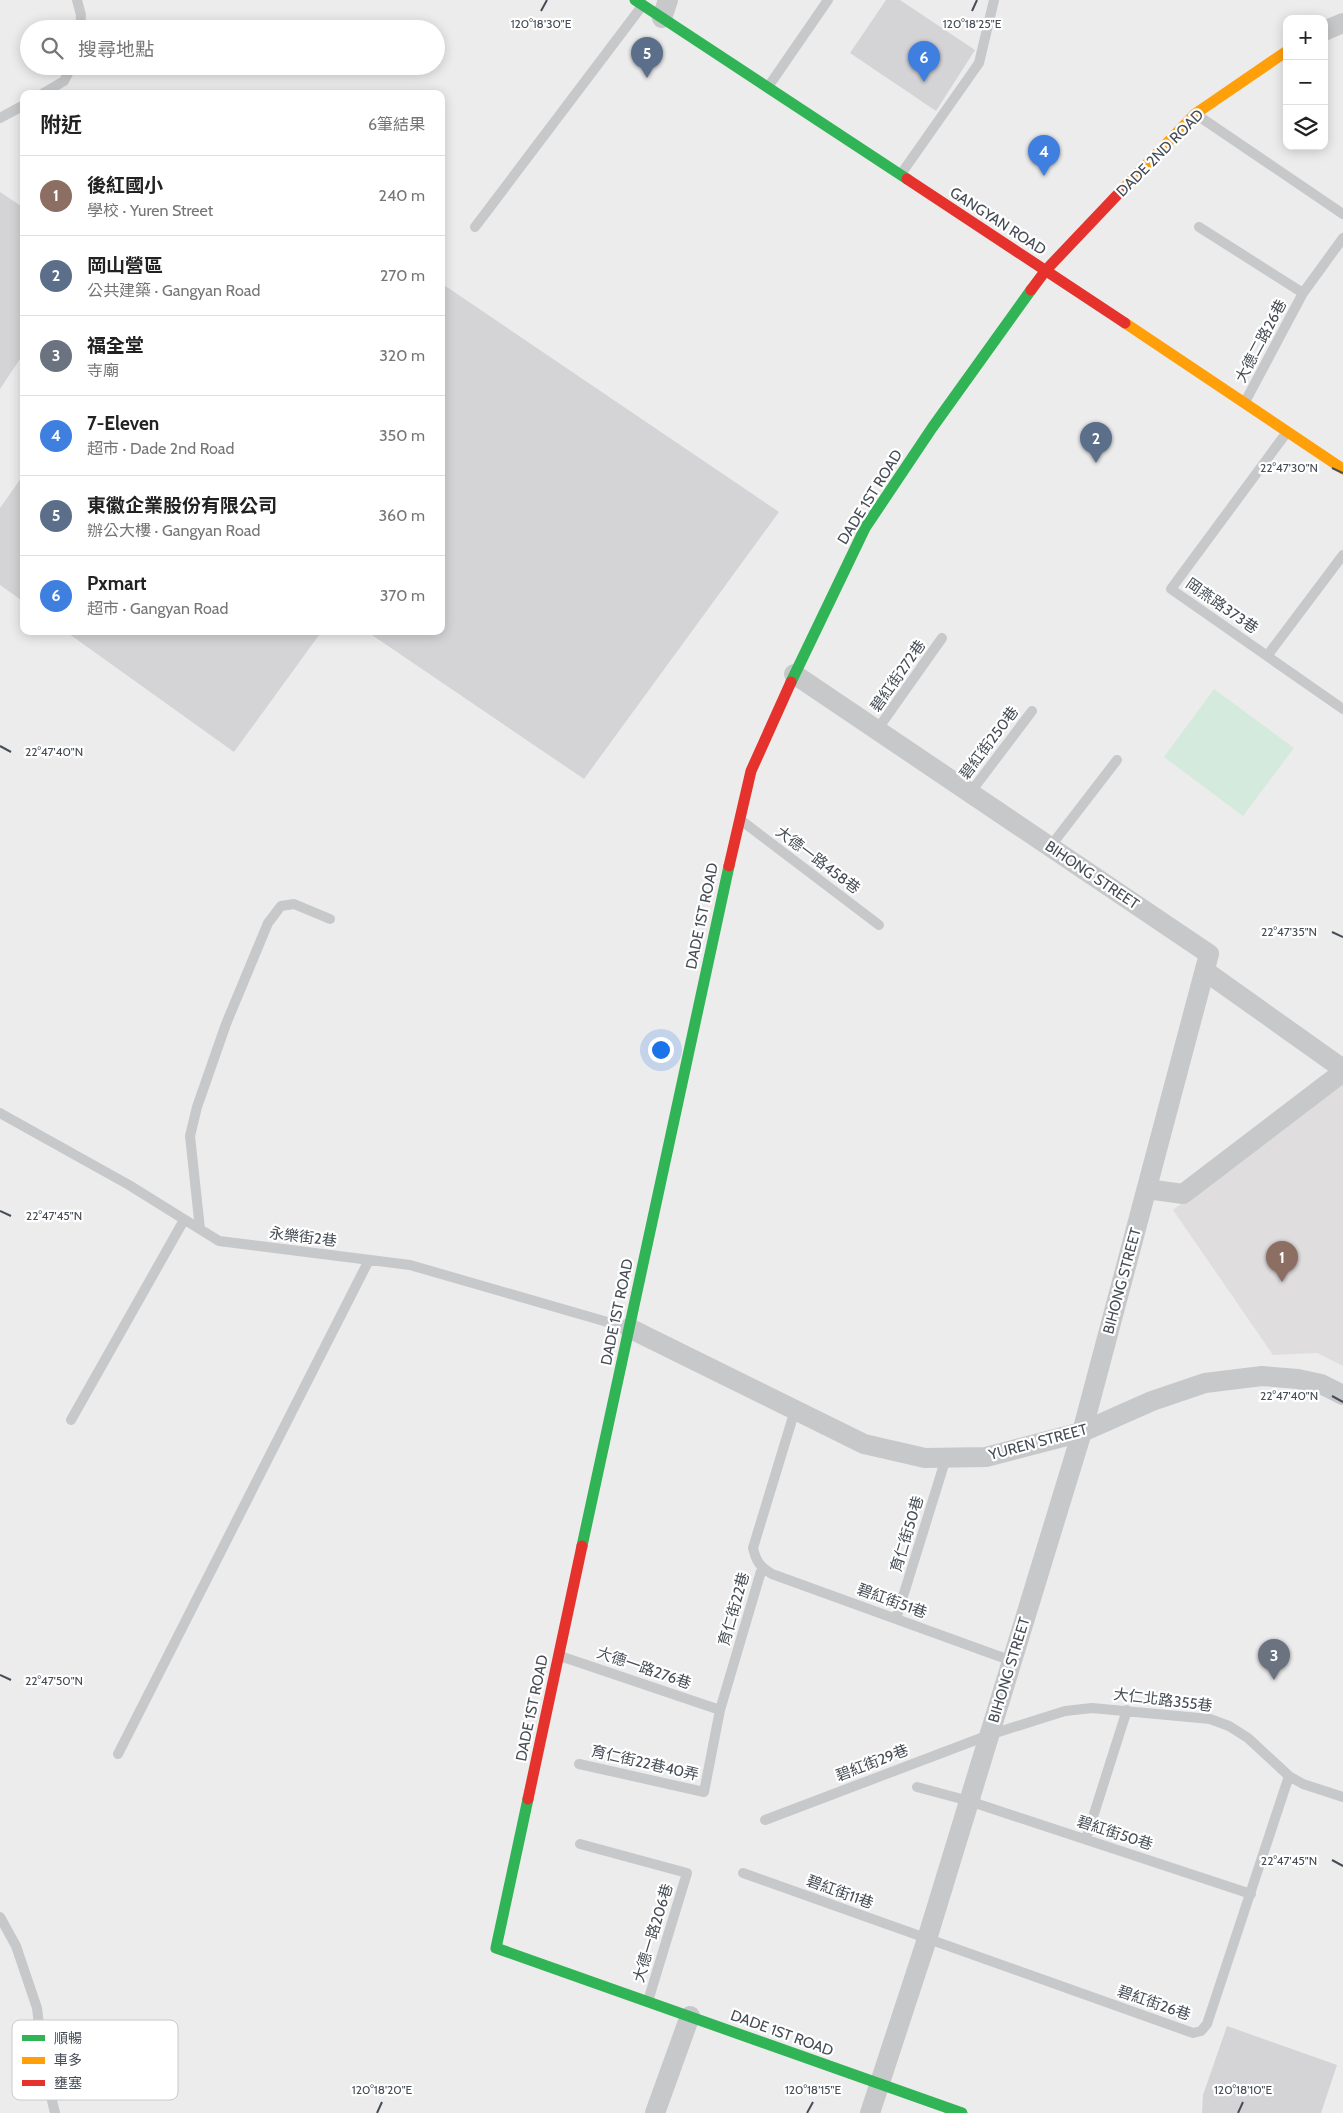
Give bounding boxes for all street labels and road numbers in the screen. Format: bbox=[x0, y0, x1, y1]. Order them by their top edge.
street label: DADE 2ND ROAD bbox=[1113, 106, 1207, 200]
street label: GANGYAN ROAD bbox=[946, 183, 1050, 259]
street label: 大德二路26巷 bbox=[1232, 296, 1290, 386]
street label: DADE 1ST ROAD bbox=[834, 446, 906, 548]
street label: 岡燕路373巷 bbox=[1183, 575, 1261, 637]
street label: 碧紅街272巷 bbox=[867, 637, 929, 715]
street label: 碧紅街250巷 bbox=[956, 703, 1022, 783]
street label: 大德一路458巷 bbox=[772, 822, 864, 898]
street label: BIHONG STREET bbox=[1042, 837, 1142, 913]
street label: DADE 1ST ROAD bbox=[682, 861, 722, 971]
street label: 永樂街2巷 bbox=[268, 1224, 338, 1250]
street label: BIHONG STREET bbox=[1099, 1226, 1145, 1336]
street label: DADE 1ST ROAD bbox=[597, 1257, 637, 1367]
street label: YUREN STREET bbox=[986, 1420, 1089, 1464]
street label: 育仁街50巷 bbox=[887, 1494, 927, 1574]
street label: 育仁街22巷 bbox=[715, 1570, 753, 1648]
street label: 碧紅街51巷 bbox=[855, 1580, 929, 1622]
street label: BIHONG STREET bbox=[984, 1615, 1034, 1725]
street label: 大德一路276巷 bbox=[594, 1643, 694, 1693]
street label: DADE 1ST ROAD bbox=[512, 1653, 552, 1763]
street label: 大仁北路355巷 bbox=[1113, 1685, 1213, 1715]
street label: 碧紅街29巷 bbox=[833, 1741, 911, 1785]
street label: 育仁街22巷40弄 bbox=[589, 1742, 701, 1784]
street label: 碧紅街50巷 bbox=[1075, 1812, 1155, 1854]
street label: 碧紅街11巷 bbox=[804, 1872, 876, 1912]
street label: 大德一路206巷 bbox=[630, 1882, 676, 1984]
street label: 碧紅街26巷 bbox=[1115, 1982, 1193, 2024]
street label: DADE 1ST ROAD bbox=[728, 2006, 836, 2060]

